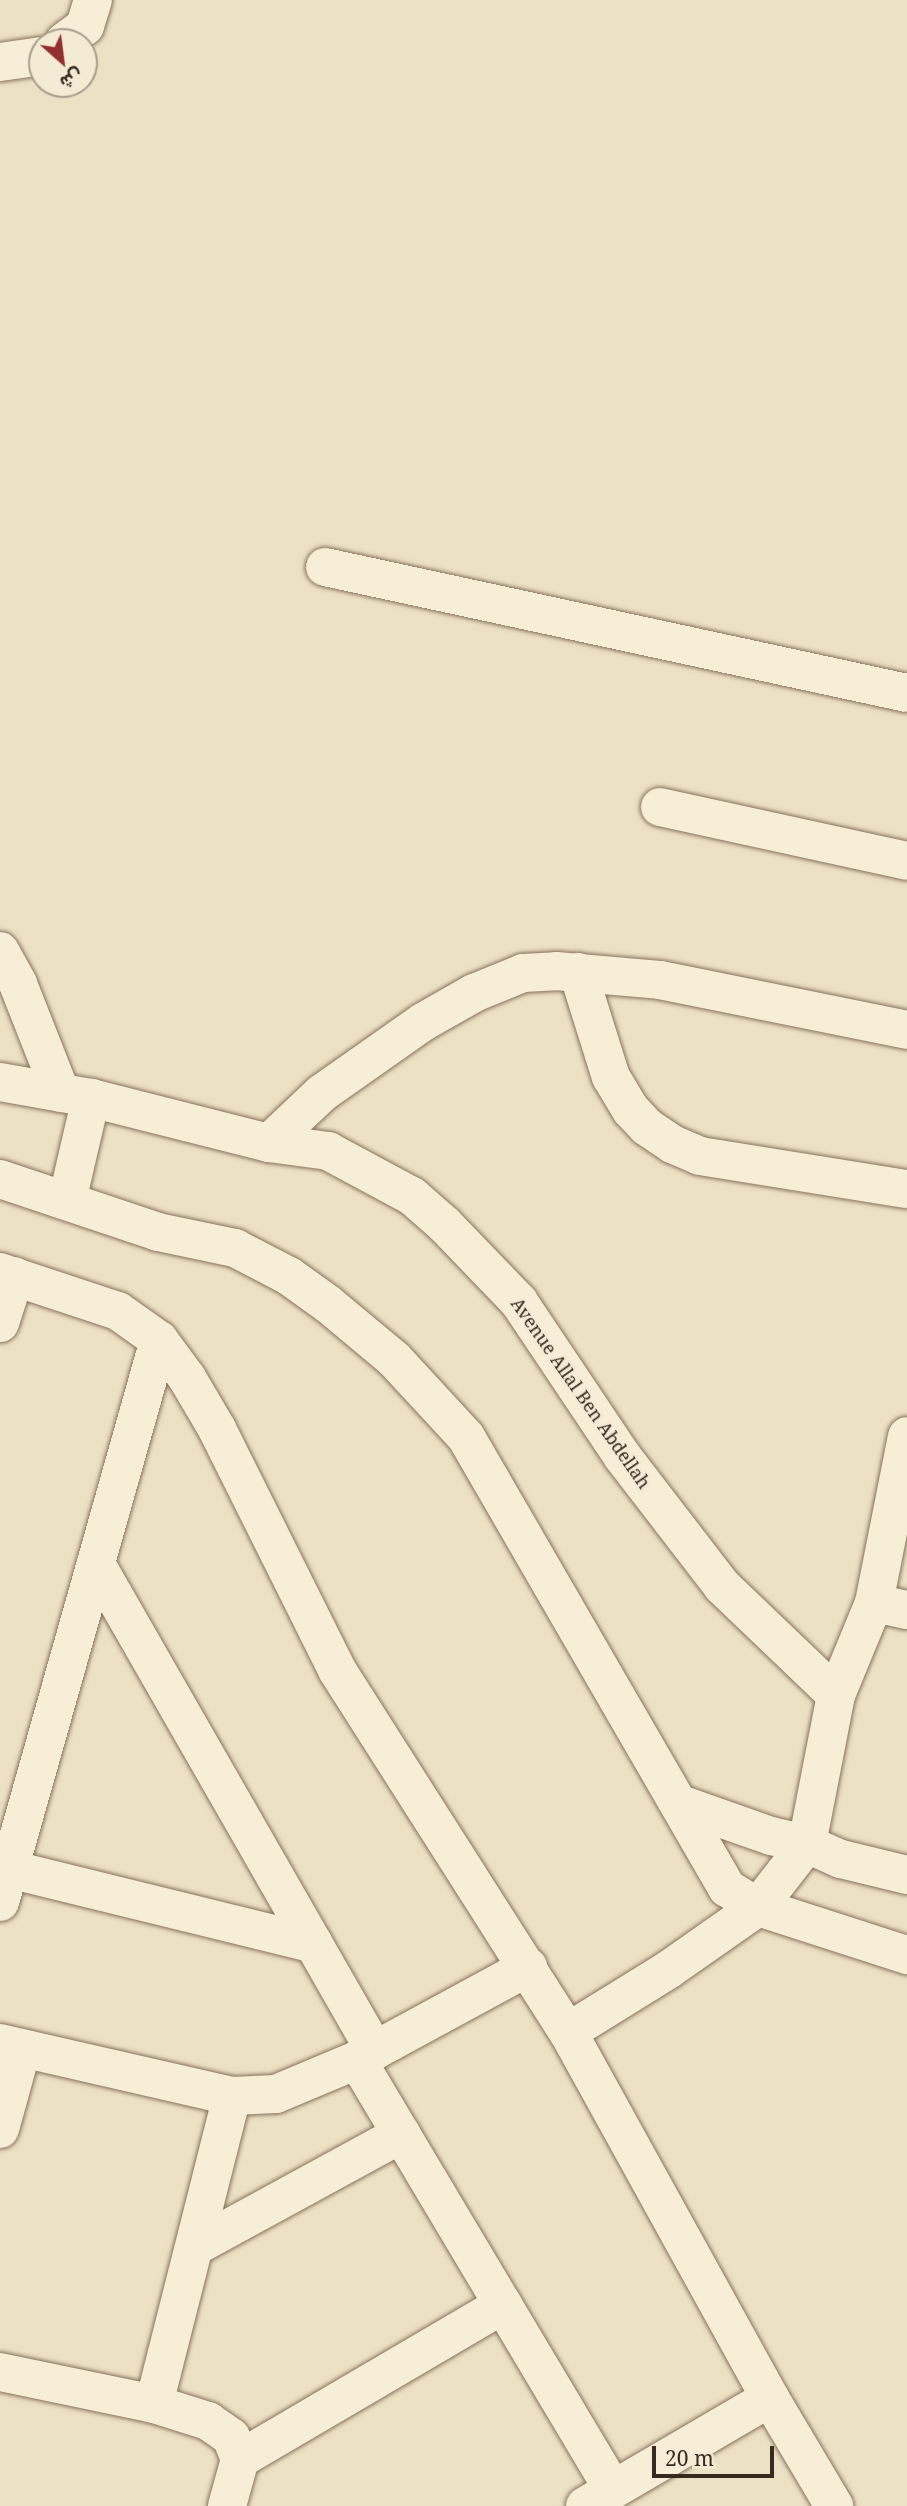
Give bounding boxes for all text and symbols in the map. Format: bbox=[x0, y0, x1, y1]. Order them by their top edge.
north arrow bbox=[28, 28, 98, 98]
text: ش bbox=[56, 63, 88, 97]
street label: Avenue Allal Ben Abdellah bbox=[507, 1293, 655, 1493]
scale bar bbox=[655, 2432, 778, 2476]
text: 20 m bbox=[665, 2444, 714, 2472]

